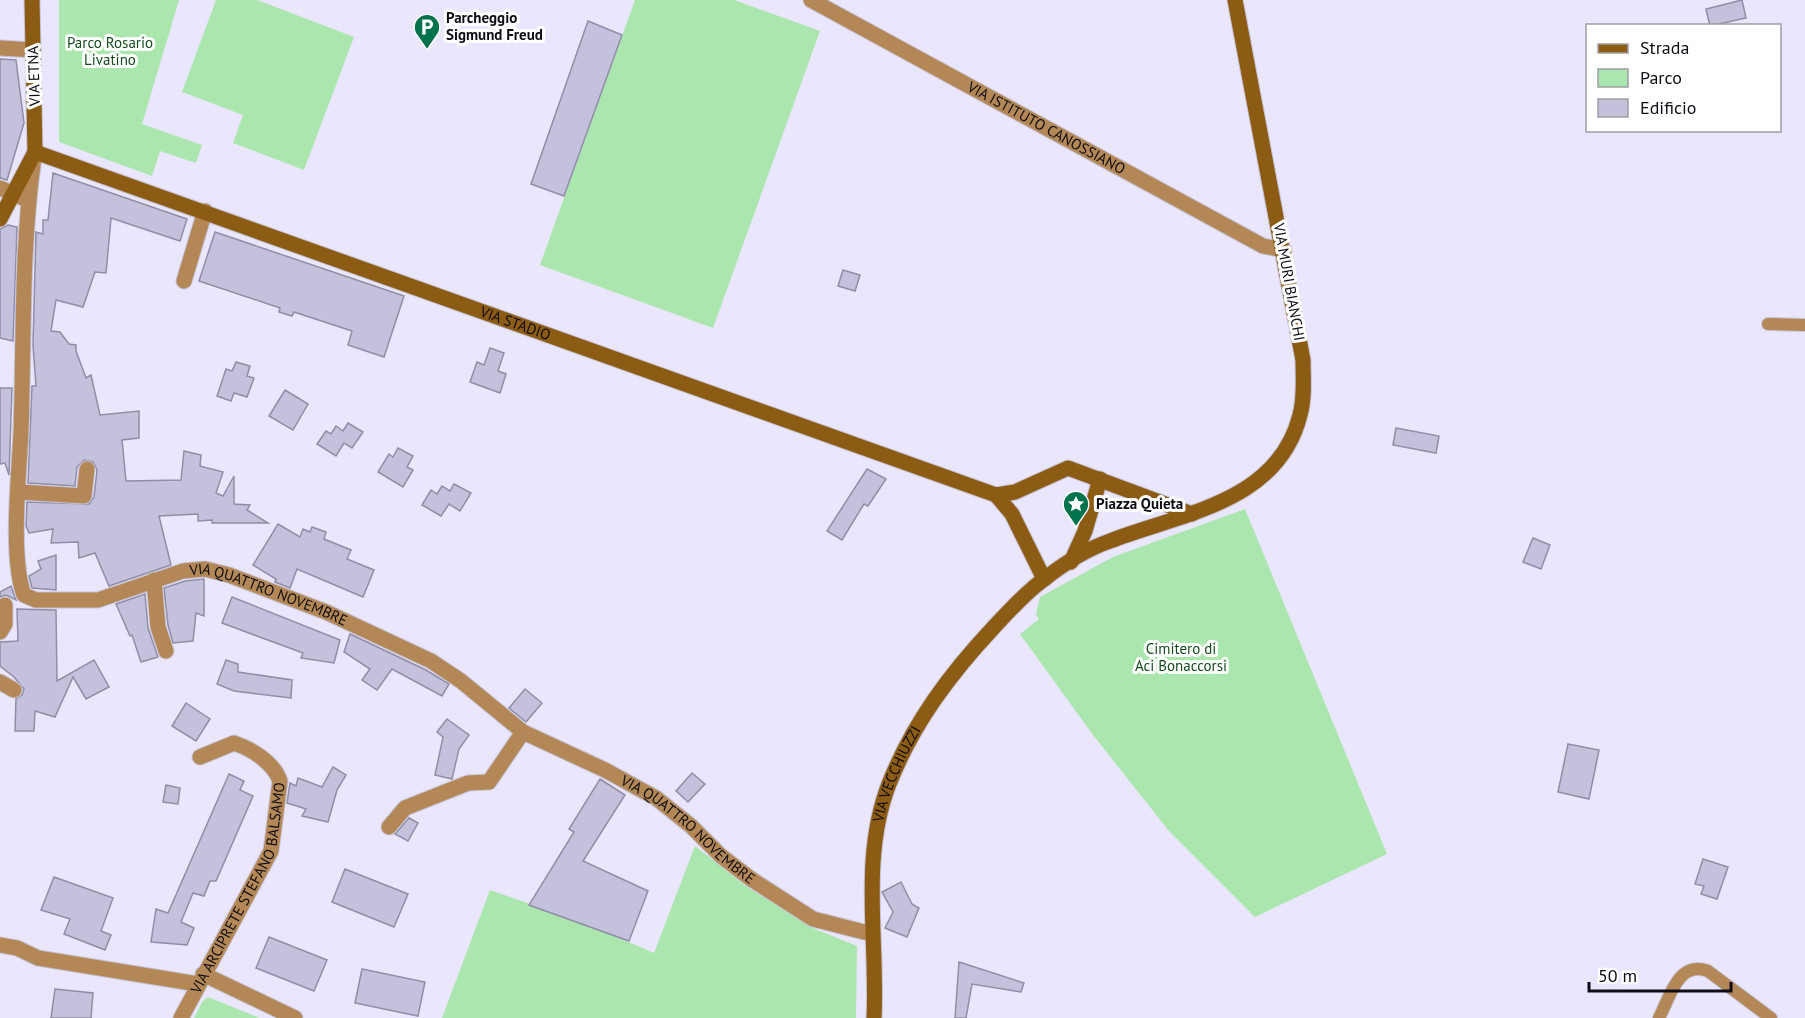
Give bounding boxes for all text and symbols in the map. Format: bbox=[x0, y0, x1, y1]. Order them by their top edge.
place label: Parcheggio Sigmund Freud bbox=[446, 8, 543, 44]
parking icon: Parcheggio Sigmund Freud bbox=[412, 12, 442, 50]
legend bbox=[1586, 24, 1781, 132]
park label: Parco Rosario Livatino bbox=[67, 33, 153, 69]
text: Strada bbox=[1640, 36, 1689, 59]
street label: VIA ETNA bbox=[23, 45, 44, 107]
text: Parco bbox=[1640, 66, 1682, 89]
street label: VIA ISTITUTO CANOSSIANO bbox=[964, 77, 1129, 178]
text: Edificio bbox=[1640, 96, 1696, 119]
street label: VIA MURI BIANCHI bbox=[1270, 221, 1309, 342]
street label: VIA STADIO bbox=[477, 301, 553, 344]
place icon: Piazza Quieta bbox=[1061, 489, 1091, 527]
place label: Piazza Quieta bbox=[1096, 494, 1183, 513]
street label: VIA QUATTRO NOVEMBRE bbox=[188, 559, 351, 630]
park label: Cimitero di Aci Bonaccorsi bbox=[1135, 639, 1227, 675]
street label: VIA VECCHIUZZI bbox=[868, 722, 925, 825]
street label: VIA QUATTRO NOVEMBRE bbox=[617, 770, 759, 888]
street label: VIA ARCIPRETE STEFANO BALSAMO bbox=[186, 781, 289, 998]
scale bar bbox=[1589, 955, 1732, 993]
text: 50 m bbox=[1598, 964, 1637, 987]

